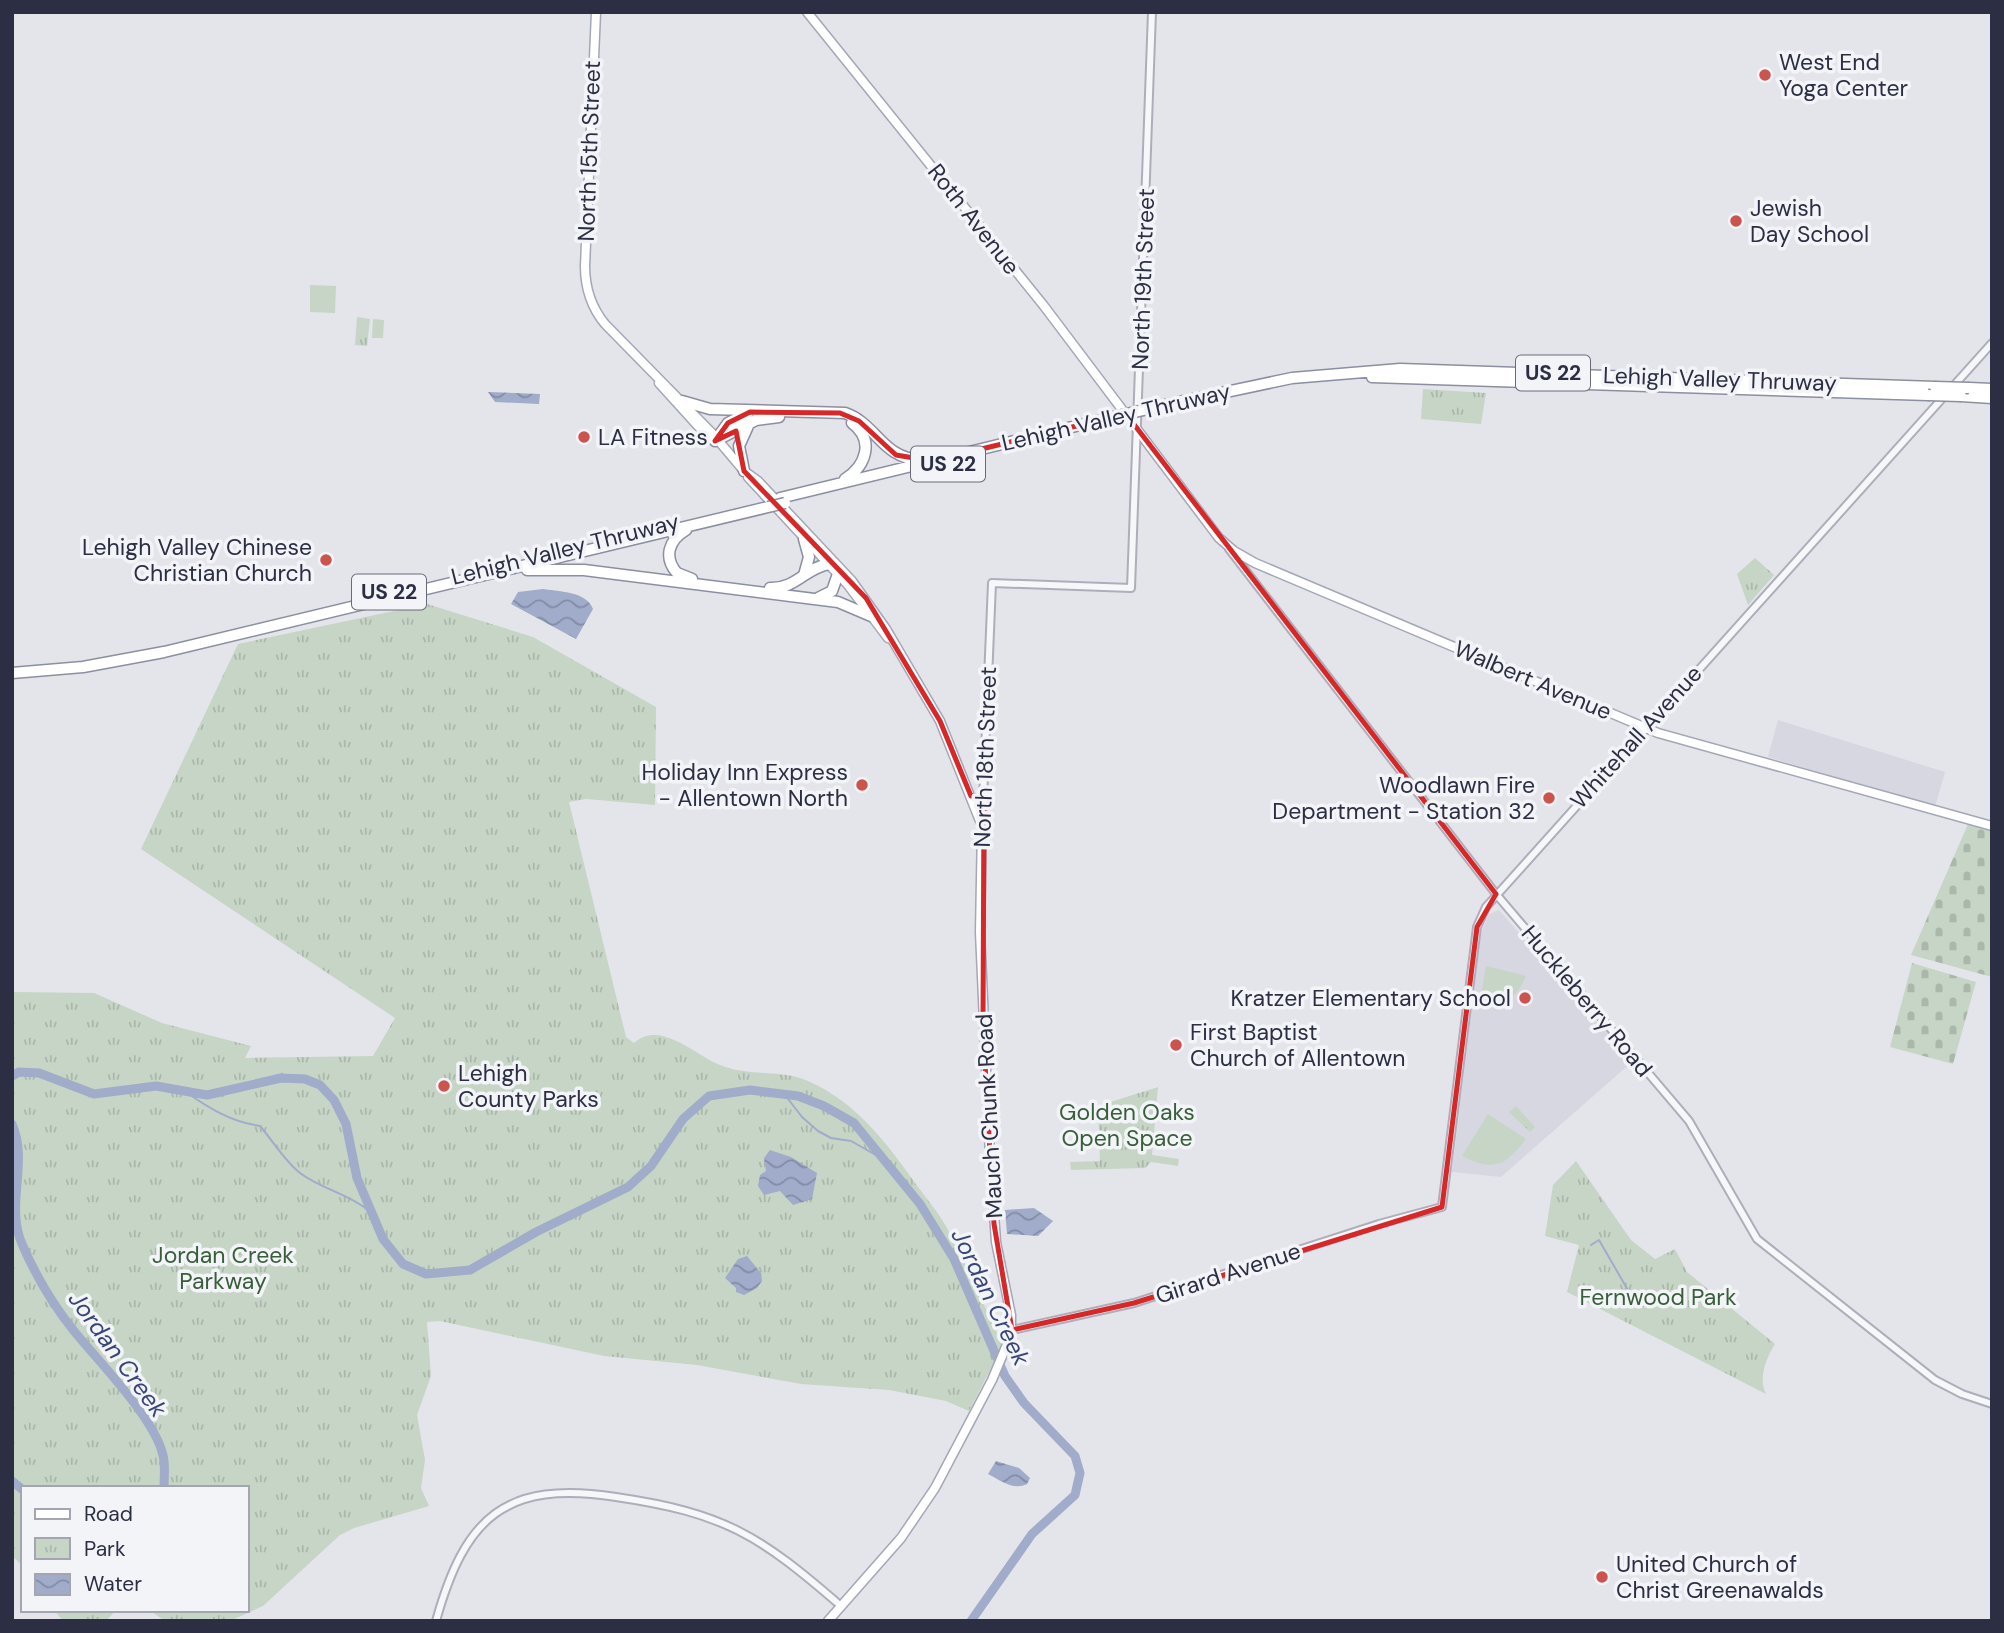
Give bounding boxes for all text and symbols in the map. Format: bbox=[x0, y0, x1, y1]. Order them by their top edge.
place label: West End Yoga Center bbox=[1779, 47, 1908, 103]
street label: North 15th Street bbox=[571, 60, 607, 242]
marker: West End Yoga Center bbox=[1757, 67, 1773, 83]
street label: Roth Avenue bbox=[921, 157, 1027, 281]
street label: North 19th Street bbox=[1125, 188, 1161, 370]
place label: Jewish Day School bbox=[1750, 193, 1869, 249]
marker: Jewish Day School bbox=[1728, 213, 1744, 229]
road number: US 22 bbox=[1516, 356, 1590, 390]
street label: Lehigh Valley Thruway bbox=[1603, 360, 1838, 398]
street label: Lehigh Valley Thruway bbox=[999, 376, 1234, 458]
place label: LA Fitness bbox=[598, 422, 708, 452]
marker: LA Fitness bbox=[576, 429, 592, 445]
road number: US 22 bbox=[911, 447, 985, 482]
street label: Lehigh Valley Thruway bbox=[448, 506, 682, 592]
place label: Lehigh Valley Chinese Christian Church bbox=[82, 532, 312, 588]
marker: Lehigh Valley Chinese Christian Church bbox=[318, 552, 334, 568]
road number: US 22 bbox=[352, 574, 426, 610]
street label: Walbert Avenue bbox=[1450, 633, 1616, 727]
street label: Whitehall Avenue bbox=[1564, 659, 1708, 815]
street label: North 18th Street bbox=[967, 666, 1003, 848]
place label: Holiday Inn Express - Allentown North bbox=[642, 757, 848, 813]
place label: Woodlawn Fire Department - Station 32 bbox=[1272, 770, 1535, 826]
marker: Holiday Inn Express - Allentown North bbox=[854, 777, 870, 793]
marker: Woodlawn Fire Department - Station 32 bbox=[1541, 790, 1557, 806]
street label: Huckleberry Road bbox=[1515, 919, 1659, 1083]
place label: Kratzer Elementary School bbox=[1231, 983, 1511, 1013]
marker: Kratzer Elementary School bbox=[1517, 990, 1533, 1006]
street label: Mauch Chunk Road bbox=[969, 1013, 1009, 1219]
place label: First Baptist Church of Allentown bbox=[1190, 1017, 1406, 1073]
marker: First Baptist Church of Allentown bbox=[1168, 1037, 1184, 1053]
place label: Lehigh County Parks bbox=[458, 1058, 599, 1114]
marker: Lehigh County Parks bbox=[436, 1078, 452, 1094]
park label: Golden Oaks Open Space bbox=[1059, 1097, 1195, 1153]
water label: Jordan Creek bbox=[944, 1223, 1038, 1371]
street label: Girard Avenue bbox=[1152, 1235, 1304, 1311]
park label: Jordan Creek Parkway bbox=[152, 1240, 294, 1296]
park label: Fernwood Park bbox=[1580, 1282, 1737, 1312]
water label: Jordan Creek bbox=[62, 1285, 175, 1424]
legend bbox=[21, 1486, 248, 1612]
text: Road bbox=[84, 1500, 133, 1528]
text: Park bbox=[84, 1535, 126, 1563]
place label: United Church of Christ Greenawalds bbox=[1616, 1549, 1824, 1605]
marker: United Church of Christ Greenawalds bbox=[1594, 1569, 1610, 1585]
text: Water bbox=[84, 1570, 142, 1598]

